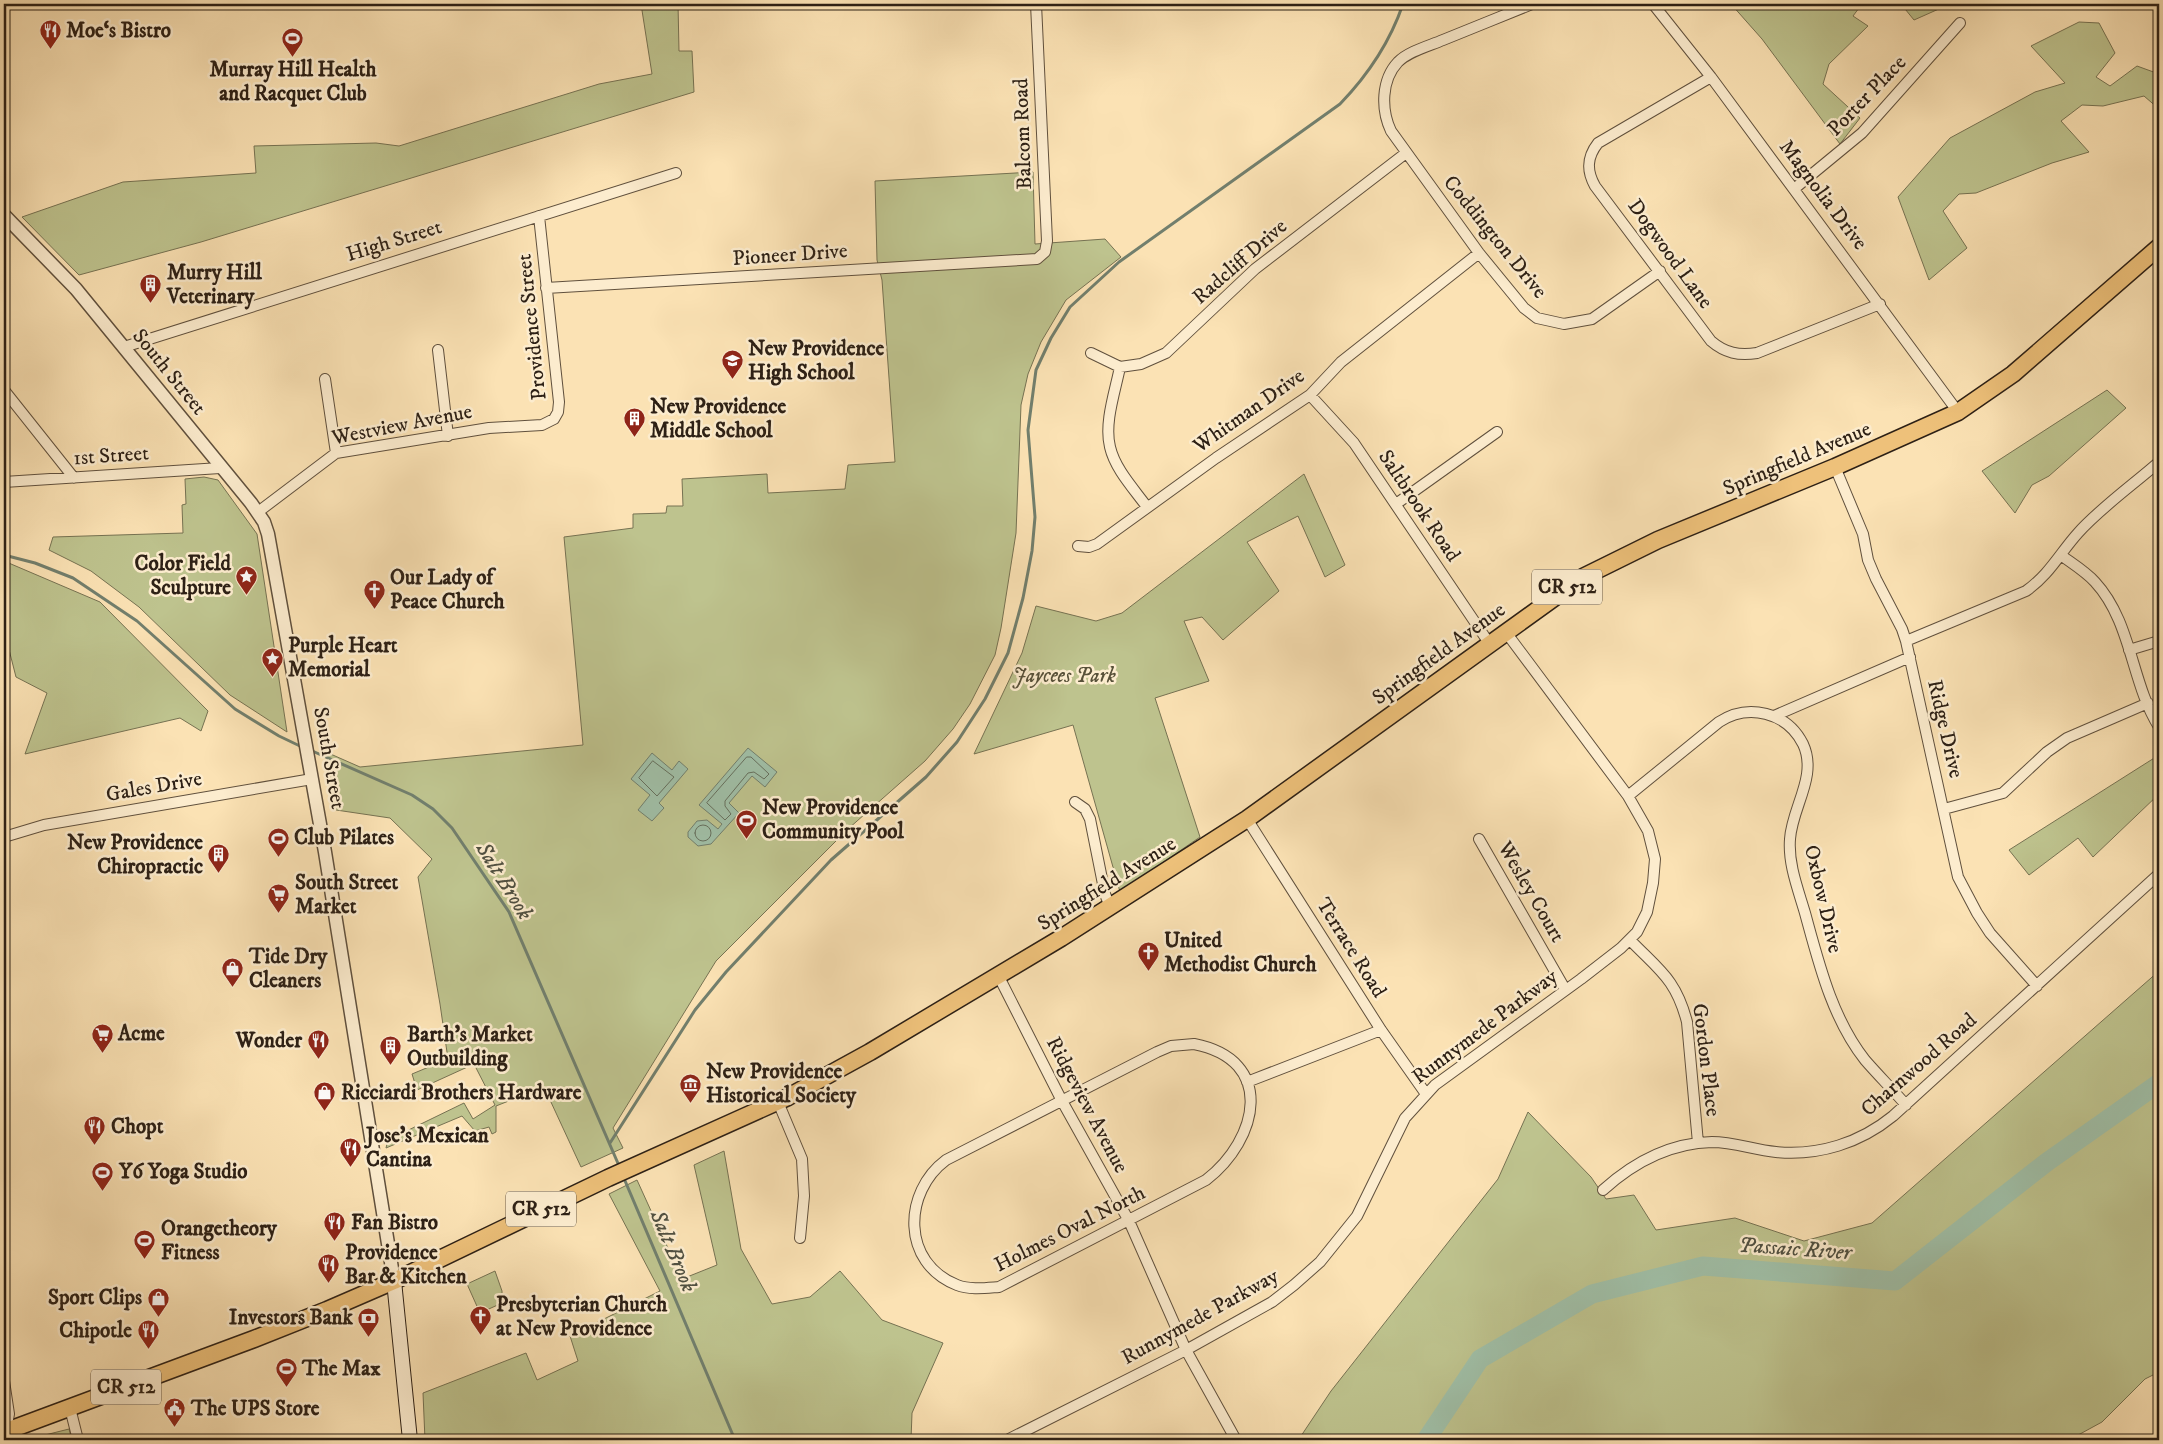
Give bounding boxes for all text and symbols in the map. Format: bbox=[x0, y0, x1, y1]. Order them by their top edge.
place label: Moe‘s Bistro bbox=[66, 18, 171, 44]
restaurant icon: Moe‘s Bistro bbox=[38, 19, 62, 50]
sports icon: Murray Hill Health and Racquet Club bbox=[281, 26, 305, 57]
street label: Porter Place bbox=[1822, 50, 1912, 142]
place label: Murray Hill Health and Racquet Club bbox=[210, 57, 377, 107]
street label: Balcom Road bbox=[1008, 77, 1038, 190]
street label: Magnolia Drive bbox=[1773, 135, 1873, 255]
street label: Coddington Drive bbox=[1437, 170, 1553, 304]
street label: Dogwood Lane bbox=[1622, 194, 1719, 314]
street label: High Street bbox=[343, 214, 445, 268]
street label: Radcliff Drive bbox=[1187, 214, 1293, 310]
street label: Pioneer Drive bbox=[732, 238, 849, 272]
street label: Providence Street bbox=[511, 252, 553, 401]
place label: Murry Hill Veterinary bbox=[166, 260, 262, 310]
building icon: Murry Hill Veterinary bbox=[139, 273, 163, 304]
street label: South Street bbox=[126, 324, 212, 421]
place label: New Providence High School bbox=[748, 336, 884, 386]
school or university icon: New Providence High School bbox=[720, 349, 744, 380]
street label: Whitman Drive bbox=[1188, 363, 1310, 459]
place label: New Providence Middle School bbox=[650, 394, 786, 444]
street label: Westview Avenue bbox=[329, 399, 475, 452]
building icon: New Providence Middle School bbox=[622, 407, 646, 438]
street label: Springfield Avenue bbox=[1719, 416, 1875, 502]
street label: 1st Street bbox=[72, 440, 150, 472]
street label: Saltbrook Road bbox=[1372, 445, 1466, 567]
place label: Color Field Sculpture bbox=[134, 551, 232, 601]
place icon: Color Field Sculpture bbox=[235, 564, 259, 595]
place label: Our Lady of Peace Church bbox=[390, 565, 506, 615]
road number: CR 512 bbox=[1532, 570, 1602, 604]
church icon: Our Lady of Peace Church bbox=[362, 578, 386, 609]
street label: Springfield Avenue bbox=[1367, 597, 1511, 711]
place label: Purple Heart Memorial bbox=[288, 633, 398, 683]
place icon: Purple Heart Memorial bbox=[260, 646, 284, 677]
park label: Jaycees Park bbox=[1012, 663, 1116, 689]
street label: Ridge Drive bbox=[1921, 677, 1969, 781]
street label: South Street bbox=[307, 705, 351, 811]
street label: Gales Drive bbox=[104, 766, 204, 808]
place label: New Providence Community Pool bbox=[762, 795, 904, 845]
sports icon: New Providence Community Pool bbox=[734, 808, 758, 839]
place label: Club Pilates bbox=[294, 825, 394, 851]
sports icon: Club Pilates bbox=[266, 826, 290, 857]
place label: New Providence Chiropractic bbox=[67, 830, 203, 880]
street label: Springfield Avenue bbox=[1033, 831, 1181, 937]
water label: Salt Brook bbox=[469, 836, 539, 926]
street label: Wesley Court bbox=[1491, 836, 1570, 947]
building icon: New Providence Chiropractic bbox=[207, 843, 231, 874]
street label: Oxbow Drive bbox=[1798, 843, 1848, 956]
place label: South Street Market bbox=[295, 870, 399, 920]
supermarket icon: South Street Market bbox=[267, 883, 291, 914]
street label: Terrace Road bbox=[1310, 893, 1392, 1003]
place label: United Methodist Church bbox=[1164, 928, 1317, 978]
church icon: United Methodist Church bbox=[1136, 941, 1160, 972]
place label: Tide Dry Cleaners bbox=[248, 944, 328, 994]
shop icon: Tide Dry Cleaners bbox=[221, 957, 245, 988]
street label: Runnymede Parkway bbox=[1407, 963, 1564, 1090]
street label: Gordon Place bbox=[1686, 1002, 1726, 1118]
street label: Charnwood Road bbox=[1856, 1007, 1983, 1122]
place label: Acme bbox=[117, 1021, 165, 1047]
supermarket icon: Acme bbox=[90, 1022, 114, 1053]
place label: Barth's Market Outbuilding bbox=[407, 1022, 533, 1072]
place label: Wonder bbox=[235, 1028, 303, 1054]
restaurant icon: Wonder bbox=[306, 1029, 330, 1060]
street label: Ridgeview Avenue bbox=[1040, 1032, 1134, 1178]
building icon: Barth's Market Outbuilding bbox=[379, 1035, 403, 1066]
place label: New Providence Historical Society bbox=[706, 1059, 857, 1109]
museum icon: New Providence Historical Society bbox=[678, 1072, 702, 1103]
place label: Ricciardi Brothers Hardware bbox=[341, 1080, 582, 1106]
shop icon: Ricciardi Brothers Hardware bbox=[313, 1081, 337, 1112]
place label: Chopt bbox=[111, 1114, 164, 1140]
restaurant icon: Chopt bbox=[83, 1115, 107, 1146]
place label: Jose's Mexican Cantina bbox=[364, 1123, 490, 1173]
restaurant icon: Jose's Mexican Cantina bbox=[338, 1136, 362, 1167]
place label: Y6 Yoga Studio bbox=[118, 1159, 247, 1185]
sports icon: Y6 Yoga Studio bbox=[91, 1160, 115, 1191]
street label: Holmes Oval North bbox=[990, 1180, 1150, 1278]
road number: CR 512 bbox=[506, 1192, 576, 1226]
water label: Salt Brook bbox=[643, 1205, 703, 1297]
place label: Fan Bistro bbox=[351, 1210, 438, 1236]
restaurant icon: Fan Bistro bbox=[323, 1211, 347, 1242]
place label: Orangetheory Fitness bbox=[161, 1216, 278, 1266]
sports icon: Orangetheory Fitness bbox=[133, 1229, 157, 1260]
water label: Passaic River bbox=[1738, 1232, 1854, 1267]
place label: Providence Bar & Kitchen bbox=[345, 1240, 468, 1290]
restaurant icon: Providence Bar & Kitchen bbox=[317, 1253, 341, 1284]
street label: Runnymede Parkway bbox=[1117, 1263, 1284, 1371]
place label: Sport Clips bbox=[48, 1285, 142, 1311]
shop icon: Sport Clips bbox=[146, 1286, 170, 1317]
place label: Presbyterian Church at New Providence bbox=[496, 1292, 668, 1342]
place label: Investors Bank bbox=[229, 1305, 354, 1331]
church icon: Presbyterian Church at New Providence bbox=[468, 1305, 492, 1336]
bank icon: Investors Bank bbox=[357, 1306, 381, 1337]
place label: Chipotle bbox=[59, 1318, 132, 1344]
restaurant icon: Chipotle bbox=[136, 1319, 160, 1350]
place label: The Max bbox=[301, 1356, 381, 1382]
sports icon: The Max bbox=[274, 1357, 298, 1388]
road number: CR 512 bbox=[91, 1370, 161, 1404]
place label: The UPS Store bbox=[190, 1396, 320, 1422]
public building icon: The UPS Store bbox=[163, 1397, 187, 1428]

